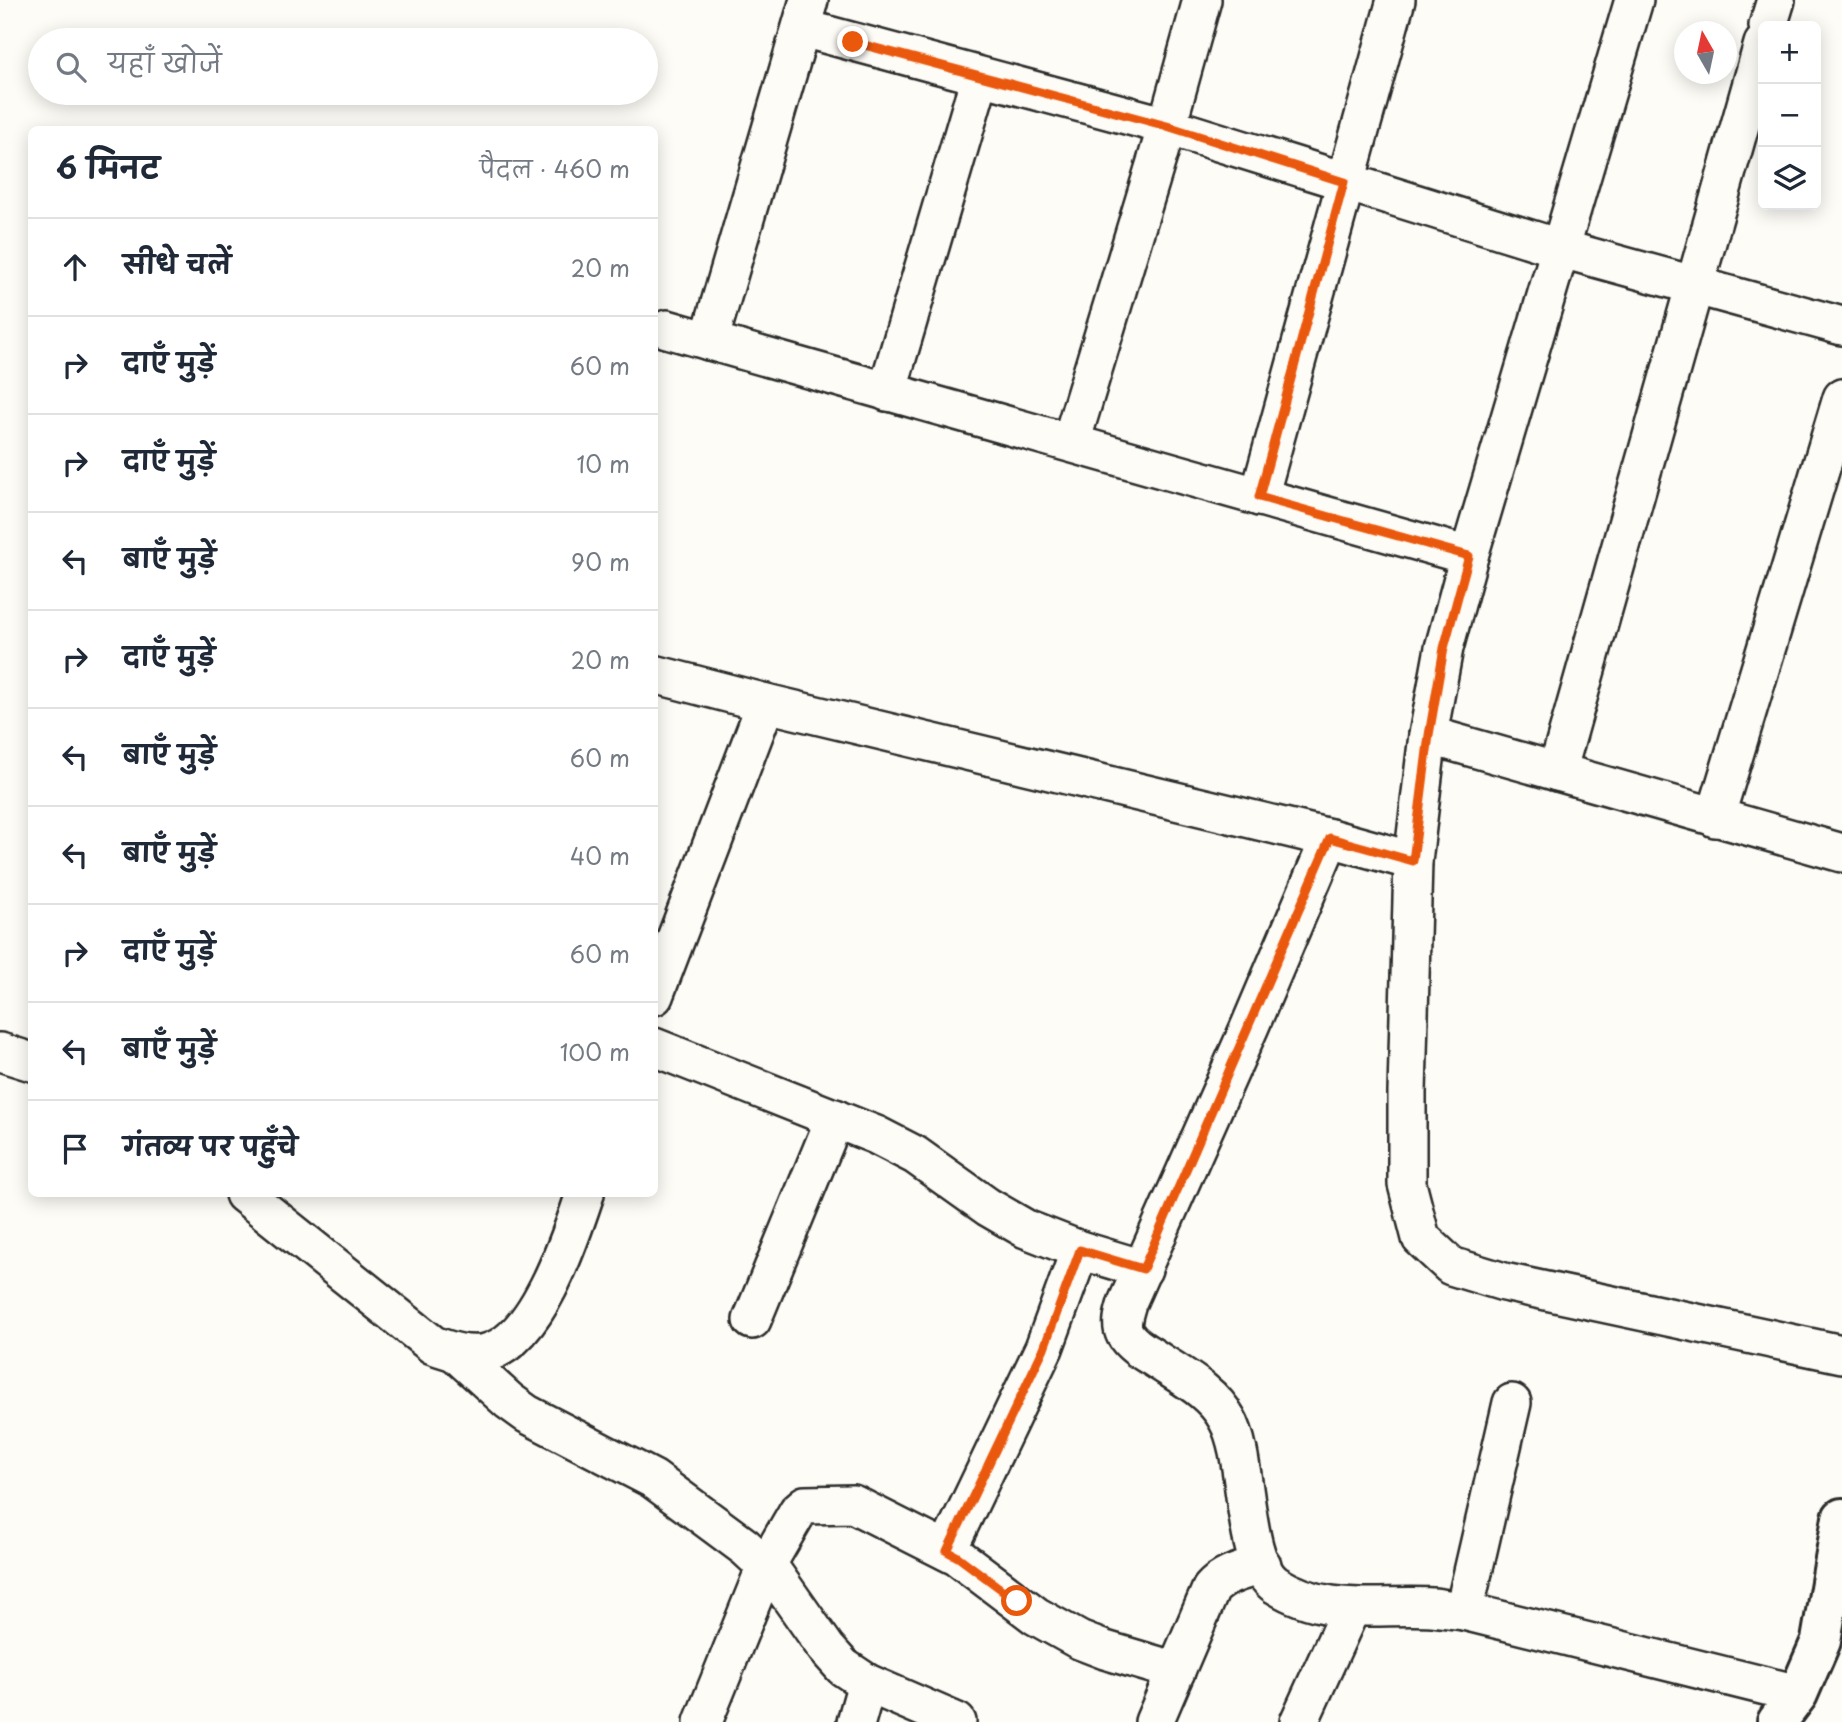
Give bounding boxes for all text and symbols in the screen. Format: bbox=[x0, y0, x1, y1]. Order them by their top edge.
north arrow bbox=[1674, 21, 1737, 84]
map controls bbox=[1758, 21, 1821, 210]
button: + bbox=[1758, 21, 1821, 84]
route end bbox=[837, 26, 868, 57]
search box bbox=[28, 28, 658, 105]
text: यहाँ खोजें bbox=[108, 43, 222, 82]
icon: search bbox=[52, 48, 90, 86]
button: − bbox=[1758, 84, 1821, 147]
text: 6 मिनट bbox=[56, 144, 160, 189]
button: layers bbox=[1758, 147, 1821, 210]
text: पैदल · 460 m bbox=[479, 151, 630, 186]
text: सीधे चलें bbox=[123, 244, 231, 283]
icon: ahead bbox=[56, 248, 94, 286]
text: 20 m bbox=[571, 250, 630, 285]
text: दाएँ मुड़ें bbox=[123, 342, 215, 381]
icon: right bbox=[56, 346, 94, 384]
text: 60 m bbox=[570, 348, 630, 383]
text: दाएँ मुड़ें bbox=[123, 440, 215, 479]
icon: right bbox=[56, 444, 94, 482]
text: 10 m bbox=[576, 446, 630, 481]
text: बाएँ मुड़ें bbox=[123, 538, 216, 577]
icon: left bbox=[56, 542, 94, 580]
text: 90 m bbox=[571, 544, 630, 579]
text: दाएँ मुड़ें bbox=[123, 636, 215, 675]
icon: right bbox=[56, 640, 94, 678]
text: 20 m bbox=[571, 642, 630, 677]
text: बाएँ मुड़ें bbox=[123, 734, 216, 773]
icon: left bbox=[56, 738, 94, 776]
text: 60 m bbox=[570, 740, 630, 775]
text: बाएँ मुड़ें bbox=[123, 832, 216, 871]
icon: left bbox=[56, 836, 94, 874]
text: 40 m bbox=[570, 838, 630, 873]
text: दाएँ मुड़ें bbox=[123, 930, 215, 969]
icon: right bbox=[56, 934, 94, 972]
text: 60 m bbox=[570, 936, 630, 971]
text: बाएँ मुड़ें bbox=[123, 1028, 216, 1067]
icon: left bbox=[56, 1032, 94, 1070]
text: 100 m bbox=[560, 1034, 630, 1069]
text: गंतव्य पर पहुँचे bbox=[123, 1126, 298, 1165]
icon: arrive bbox=[56, 1130, 94, 1168]
route start bbox=[1001, 1585, 1032, 1616]

